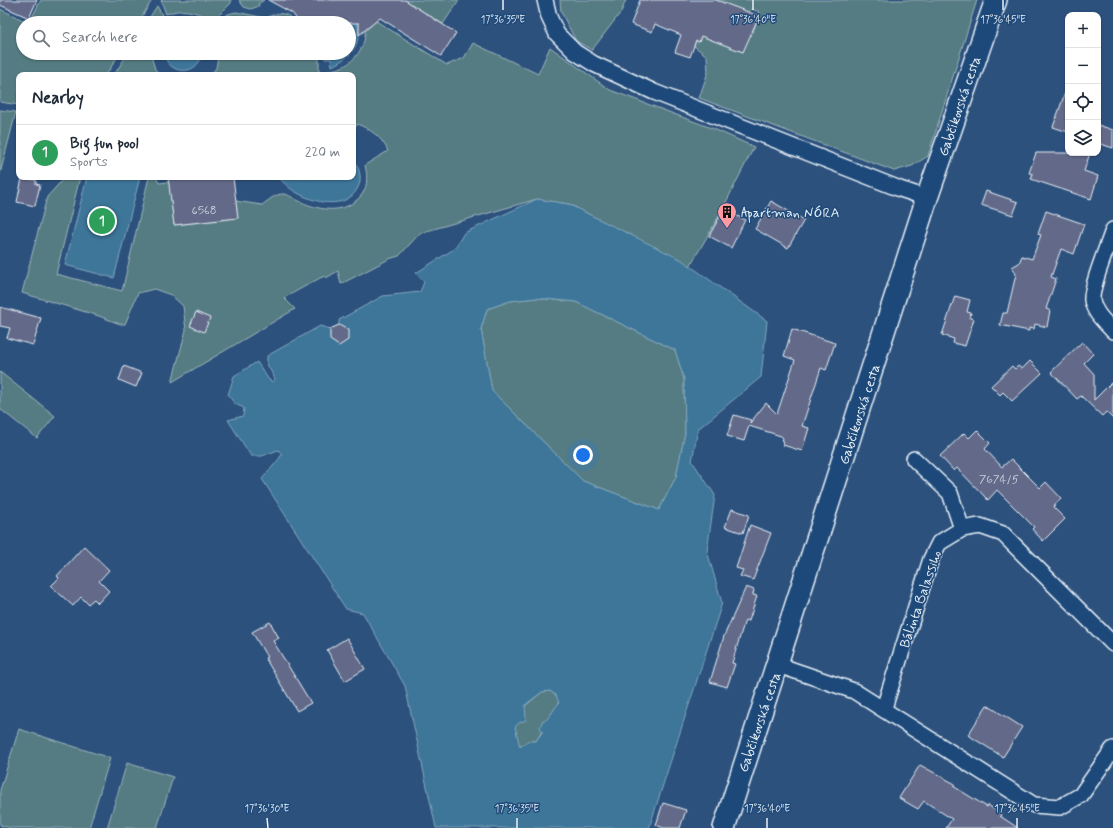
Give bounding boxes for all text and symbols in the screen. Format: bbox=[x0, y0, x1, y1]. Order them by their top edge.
map controls bbox=[1065, 12, 1101, 156]
button: + bbox=[1065, 12, 1101, 48]
text: 17°36'35"E bbox=[481, 13, 525, 27]
text: 17°36'40"E bbox=[730, 13, 776, 27]
text: 17°36'45"E bbox=[980, 13, 1026, 27]
search box bbox=[16, 16, 356, 60]
icon: search bbox=[30, 27, 52, 49]
text: Search here bbox=[62, 28, 138, 48]
button: − bbox=[1065, 48, 1101, 84]
street label: Gabčíkovská cesta bbox=[934, 54, 985, 159]
button: locate bbox=[1065, 84, 1101, 120]
text: Nearby bbox=[32, 87, 84, 109]
button: layers bbox=[1065, 120, 1101, 156]
text: Big fun pool bbox=[70, 134, 139, 154]
text: 1 bbox=[42, 144, 48, 161]
text: 220 m bbox=[305, 144, 340, 161]
text: Sports bbox=[70, 154, 108, 171]
building icon: Apartman NÓRA bbox=[716, 201, 738, 229]
house number: 6568 bbox=[192, 203, 216, 219]
place label: Apartman NÓRA bbox=[741, 204, 840, 223]
pin: 1 bbox=[89, 206, 115, 236]
street label: Gabčíkovská cesta bbox=[835, 362, 885, 467]
your location bbox=[573, 445, 593, 465]
house number: 7674/5 bbox=[979, 472, 1019, 488]
street label: Bálinta Balassiho bbox=[896, 548, 946, 650]
street label: Gabčíkovská cesta bbox=[734, 670, 785, 775]
text: 17°36'30"E bbox=[245, 802, 290, 816]
text: 17°36'35"E bbox=[495, 802, 539, 816]
text: 17°36'40"E bbox=[744, 802, 790, 816]
text: 17°36'45"E bbox=[994, 802, 1040, 816]

